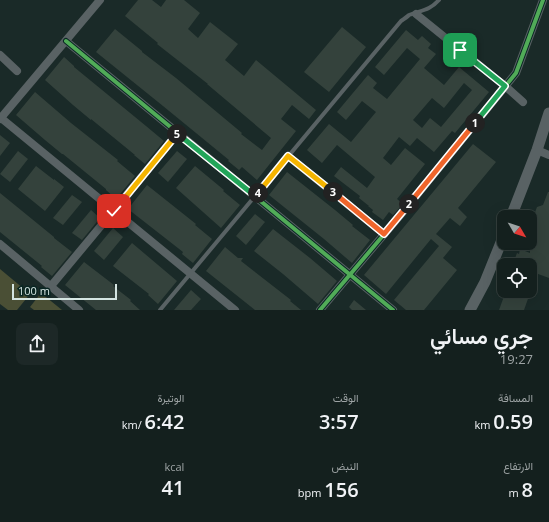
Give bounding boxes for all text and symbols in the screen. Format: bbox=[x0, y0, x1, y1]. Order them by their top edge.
pin bbox=[443, 33, 477, 67]
icon: arrive bbox=[449, 39, 471, 61]
pin: 1 bbox=[465, 113, 485, 133]
text: 1 bbox=[472, 115, 478, 130]
pin: 5 bbox=[167, 124, 187, 144]
text: 5 bbox=[174, 126, 180, 141]
pin: 3 bbox=[323, 182, 343, 202]
pin: 4 bbox=[248, 183, 268, 203]
text: 3 bbox=[330, 184, 336, 199]
text: 4 bbox=[255, 185, 261, 200]
pin bbox=[97, 194, 131, 228]
pin: 2 bbox=[399, 194, 419, 214]
text: 2 bbox=[406, 196, 412, 211]
icon: check bbox=[103, 200, 125, 222]
north arrow bbox=[497, 210, 537, 250]
map controls bbox=[497, 210, 537, 298]
button: locate bbox=[497, 258, 537, 298]
scale bar bbox=[12, 282, 117, 301]
text: 100 m bbox=[18, 283, 50, 298]
text: جري مسائي bbox=[430, 320, 533, 350]
button: share bbox=[16, 323, 58, 365]
text: 19:27 bbox=[500, 350, 533, 368]
text: الوتيرة bbox=[157, 390, 184, 405]
text: الوقت bbox=[333, 390, 359, 405]
text: المسافة bbox=[498, 390, 533, 405]
text: 6:42 bbox=[145, 408, 184, 435]
text: 3:57 bbox=[319, 408, 359, 435]
text: 0.59 bbox=[493, 408, 533, 435]
text: /km bbox=[122, 417, 145, 432]
text: km bbox=[474, 417, 493, 432]
text: النبض bbox=[331, 458, 359, 473]
text: الارتفاع bbox=[503, 458, 533, 473]
text: kcal bbox=[164, 459, 184, 474]
text: 41 bbox=[161, 474, 184, 501]
text: 156 bbox=[324, 476, 359, 503]
text: 8 bbox=[522, 476, 533, 503]
text: bpm bbox=[298, 485, 324, 500]
text: m bbox=[509, 485, 522, 500]

